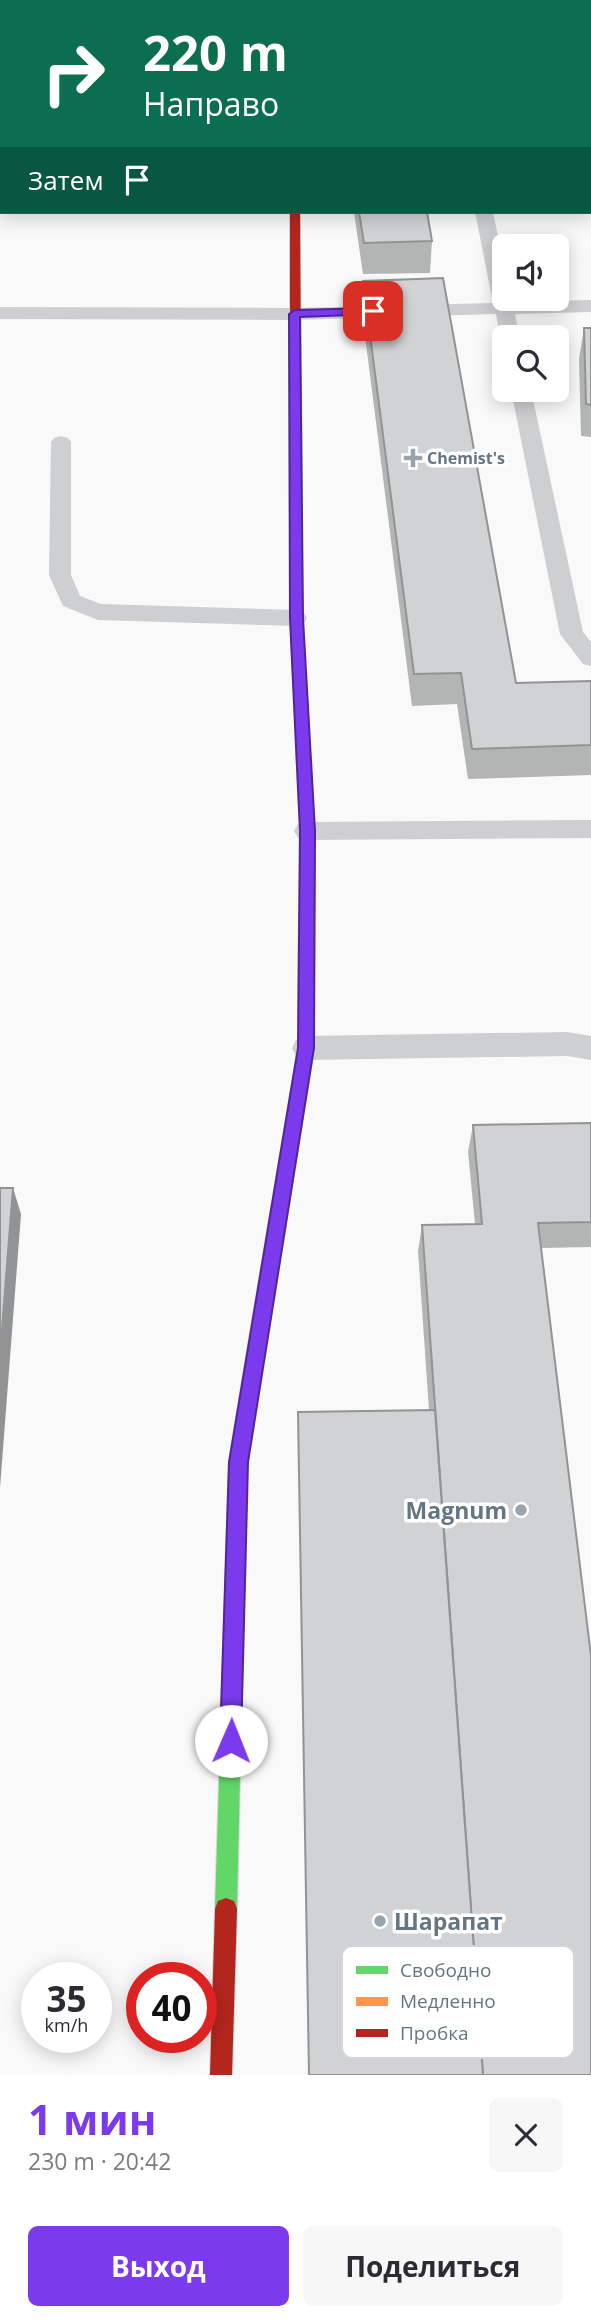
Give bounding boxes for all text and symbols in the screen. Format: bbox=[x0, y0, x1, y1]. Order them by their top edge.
text: 220 m bbox=[143, 19, 288, 85]
icon: right bbox=[28, 28, 119, 119]
text: Направо bbox=[143, 82, 279, 125]
icon: arrive bbox=[118, 161, 156, 199]
text: Затем bbox=[28, 162, 104, 198]
map controls bbox=[492, 234, 569, 402]
button: sound bbox=[492, 234, 569, 311]
pin bbox=[343, 281, 403, 341]
icon: arrive bbox=[354, 292, 392, 330]
button: search bbox=[492, 325, 569, 402]
place label: Chemist's bbox=[427, 447, 505, 469]
marker: Chemist's bbox=[405, 450, 421, 466]
place label: Magnum bbox=[406, 1494, 507, 1526]
marker: Magnum bbox=[513, 1502, 529, 1518]
position arrow bbox=[194, 1704, 268, 1778]
place label: Шарапат bbox=[394, 1905, 503, 1937]
marker: Шарапат bbox=[372, 1913, 388, 1929]
legend bbox=[342, 1946, 574, 2058]
text: Свободно bbox=[400, 1957, 491, 1983]
speed limit sign: 40 bbox=[126, 1962, 217, 2053]
text: 35 bbox=[46, 1975, 87, 2022]
text: Медленно bbox=[400, 1988, 496, 2014]
text: km/h bbox=[45, 2013, 88, 2037]
text: Пробка bbox=[400, 2020, 469, 2046]
text: 1 мин bbox=[28, 2090, 156, 2147]
button: close bbox=[489, 2098, 563, 2172]
text: 230 m · 20:42 bbox=[28, 2145, 171, 2177]
button: Выход bbox=[28, 2226, 289, 2306]
button: Поделиться bbox=[303, 2226, 563, 2306]

